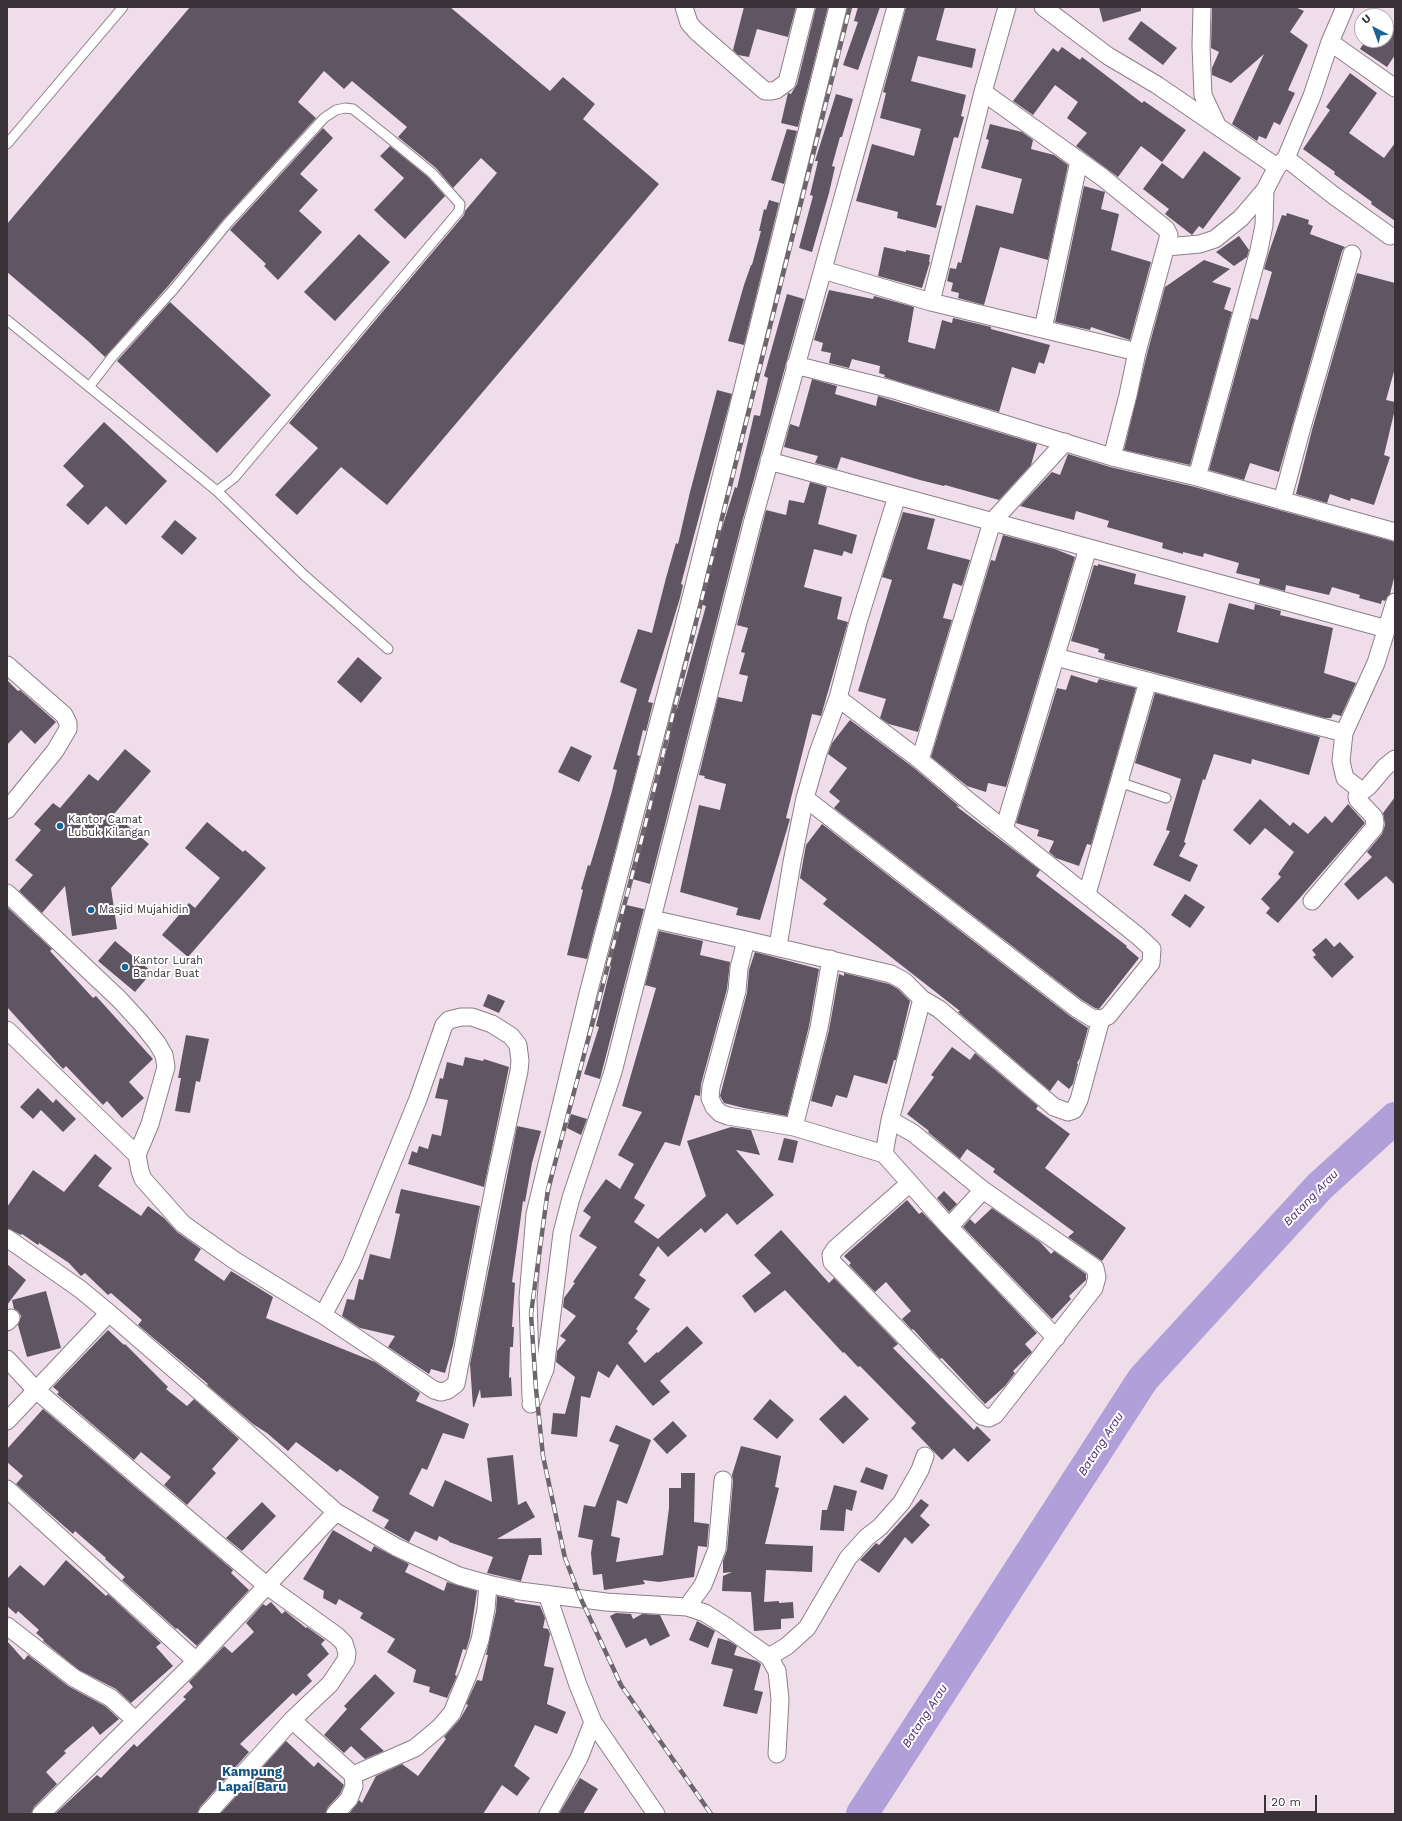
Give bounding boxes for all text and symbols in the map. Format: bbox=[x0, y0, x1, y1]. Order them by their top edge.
north arrow bbox=[1354, 8, 1394, 48]
text: U bbox=[1359, 12, 1374, 27]
place label: Kantor Camat Lubuk Kilangan bbox=[68, 813, 150, 839]
marker: Kantor Camat Lubuk Kilangan bbox=[55, 821, 65, 831]
place label: Masjid Mujahidin bbox=[99, 903, 188, 917]
marker: Masjid Mujahidin bbox=[86, 905, 96, 915]
place label: Kantor Lurah Bandar Buat bbox=[133, 954, 203, 980]
marker: Kantor Lurah Bandar Buat bbox=[120, 962, 130, 972]
water label: Batang Arau bbox=[1281, 1167, 1341, 1229]
water label: Batang Arau bbox=[1075, 1410, 1127, 1478]
water label: Batang Arau bbox=[899, 1682, 951, 1750]
district label: Kampung Lapai Baru bbox=[218, 1764, 286, 1795]
scale bar bbox=[1266, 1787, 1319, 1813]
text: 20 m bbox=[1271, 1795, 1301, 1809]

